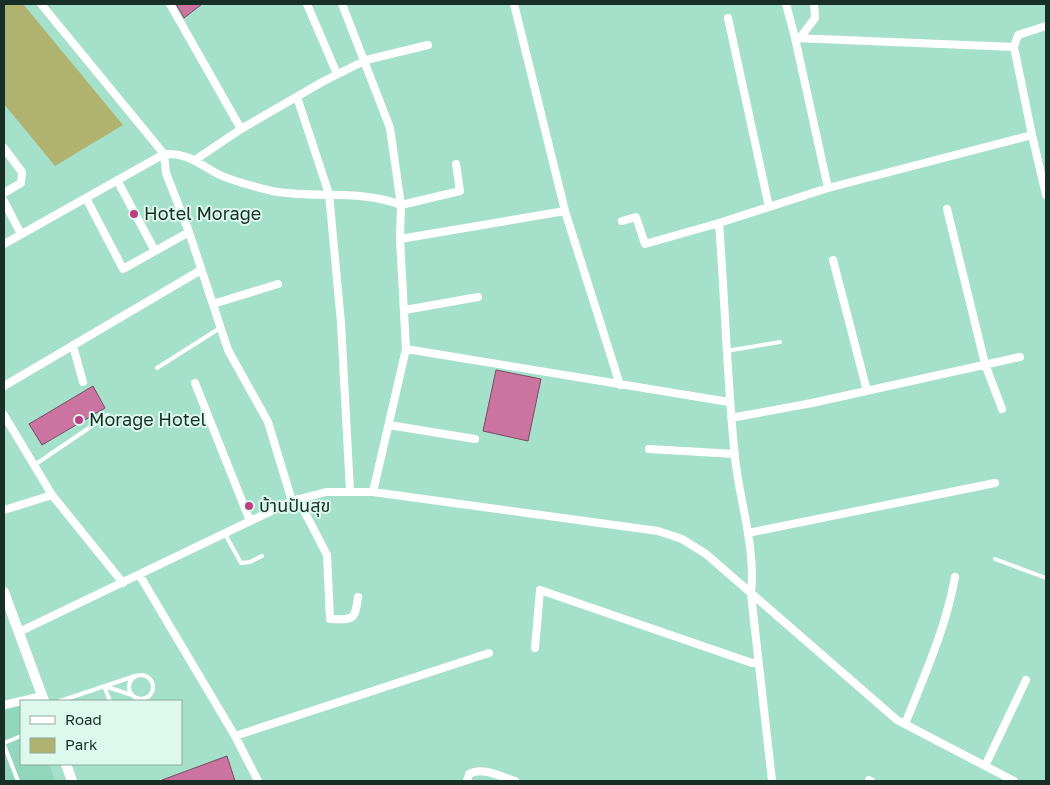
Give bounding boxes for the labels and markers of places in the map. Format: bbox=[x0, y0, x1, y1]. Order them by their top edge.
place label: Hotel Morage bbox=[144, 202, 261, 224]
marker: Hotel Morage bbox=[128, 208, 140, 220]
place label: Morage Hotel bbox=[89, 408, 206, 430]
marker: Morage Hotel bbox=[73, 414, 85, 426]
place label: บ้านปันสุข bbox=[259, 494, 330, 517]
marker: บ้านปันสุข bbox=[243, 500, 255, 512]

